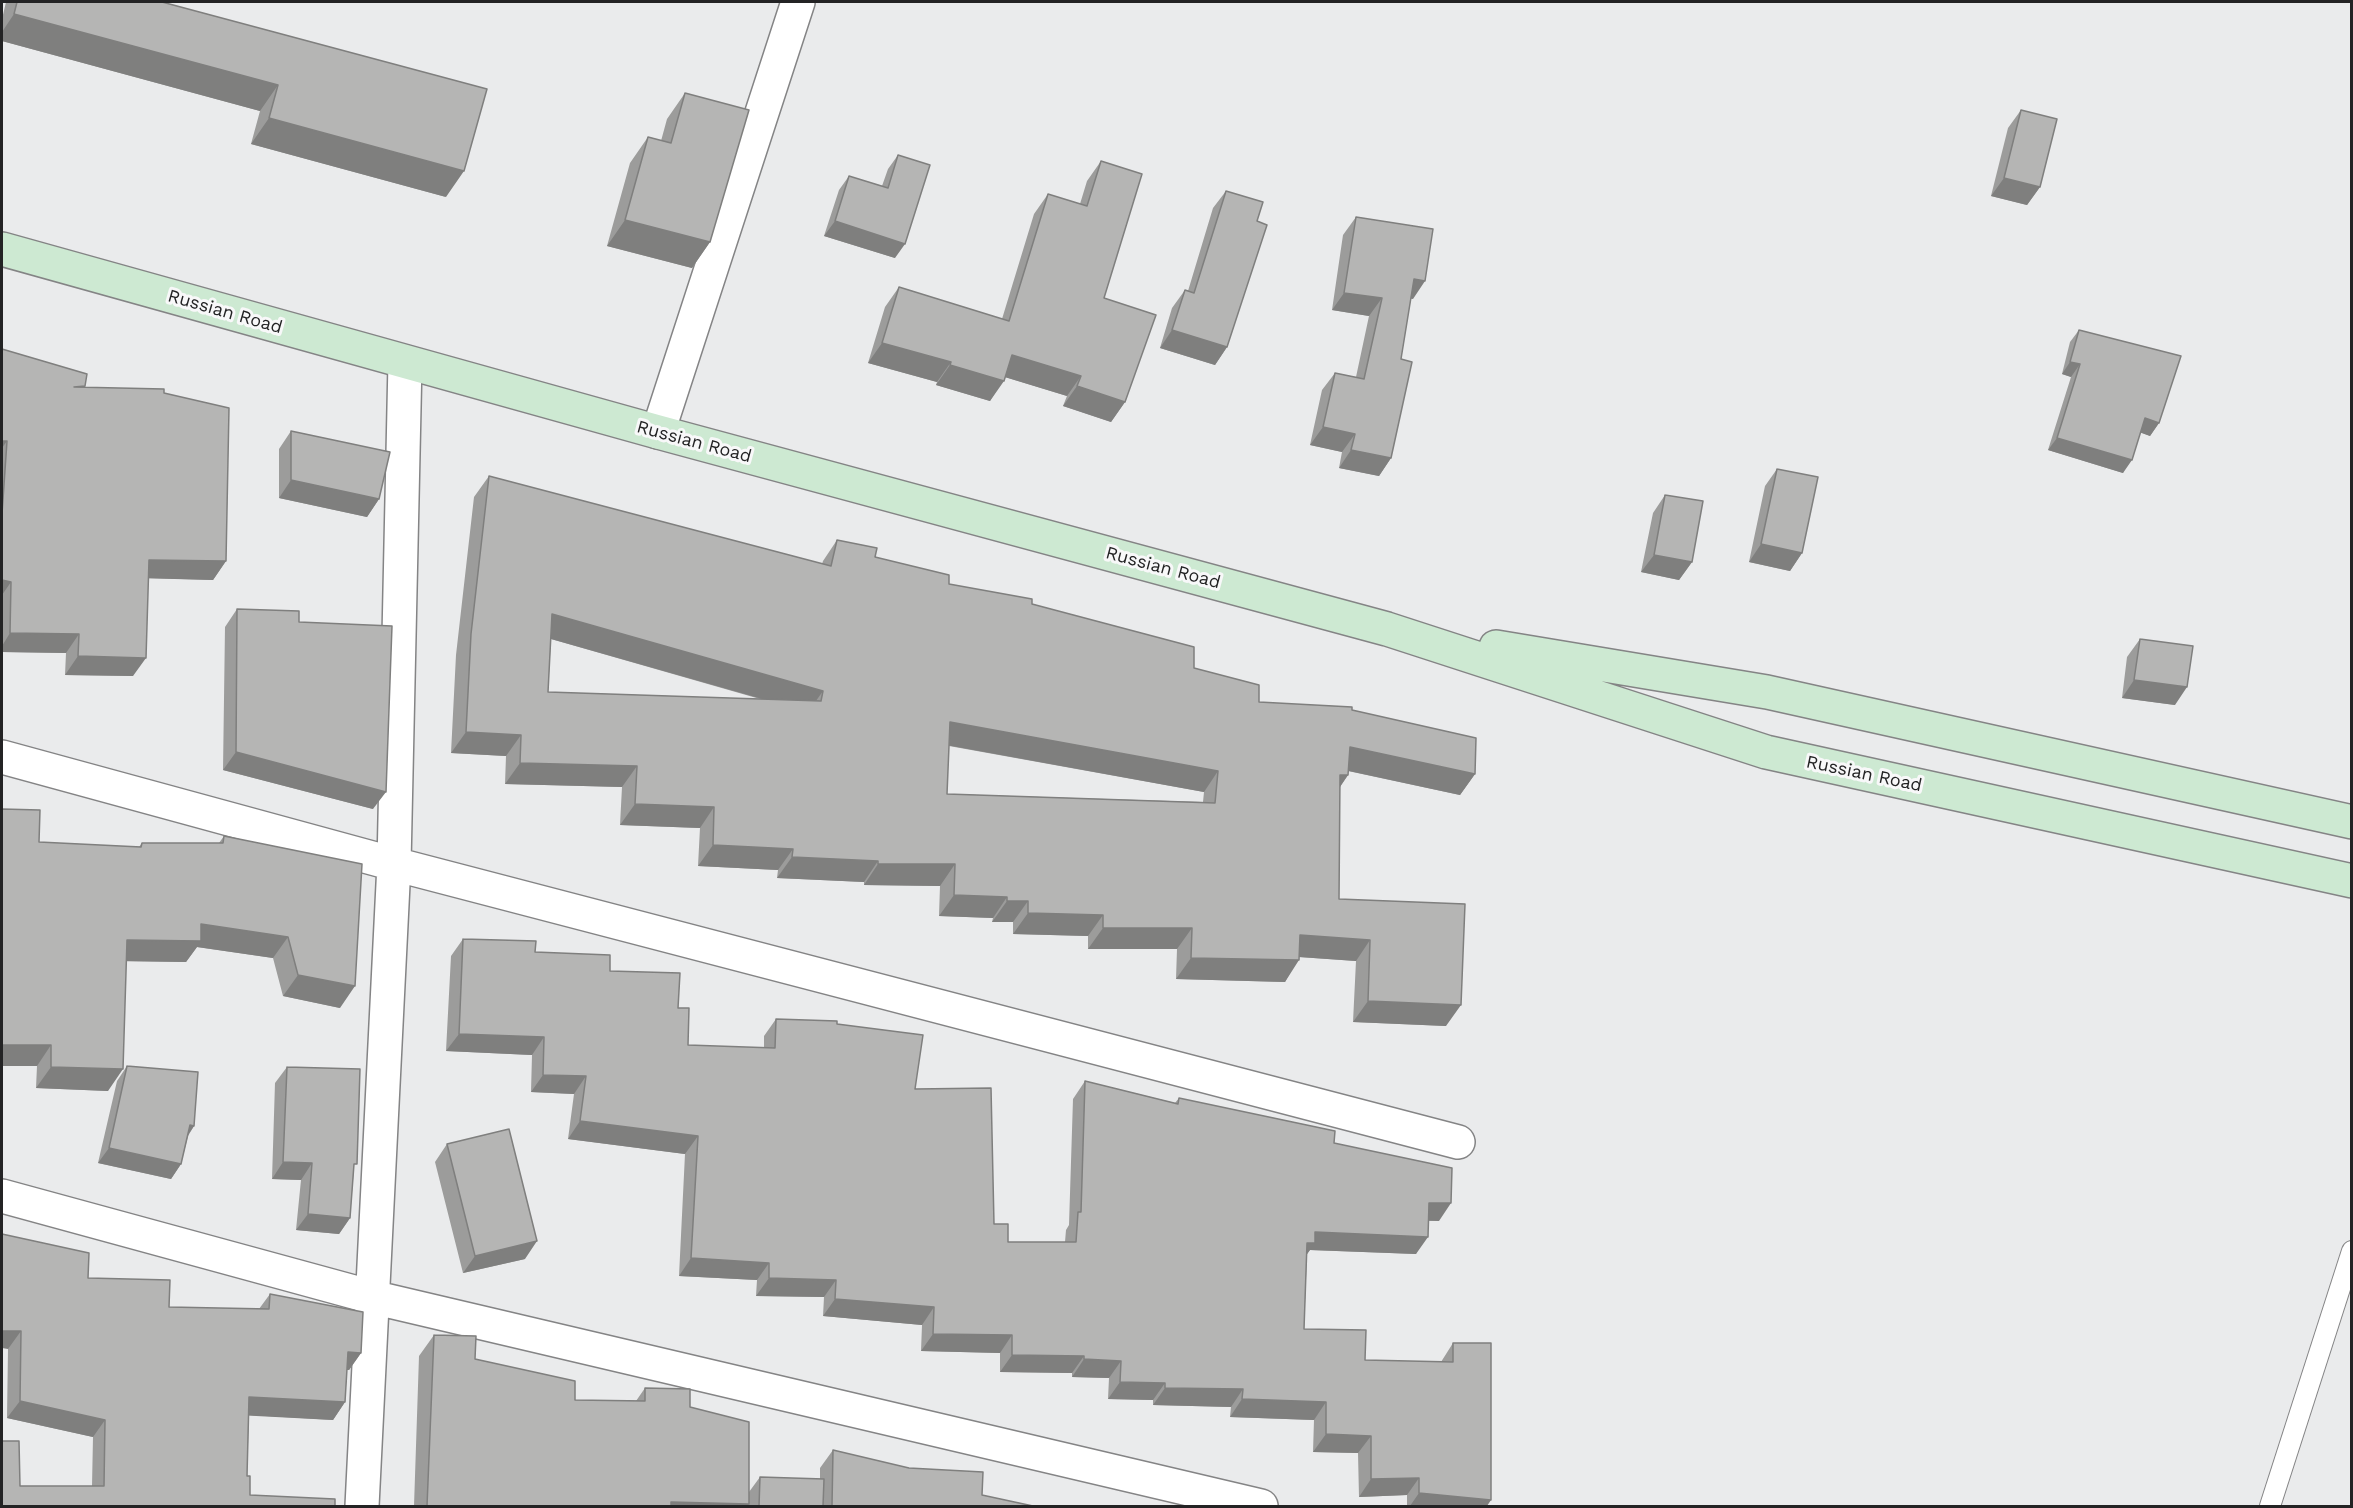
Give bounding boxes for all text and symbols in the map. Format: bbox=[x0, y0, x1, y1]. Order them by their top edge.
street label: Russian Road bbox=[165, 285, 285, 339]
street label: Russian Road bbox=[634, 416, 754, 468]
street label: Russian Road bbox=[1103, 542, 1223, 594]
street label: Russian Road bbox=[1804, 751, 1924, 797]

